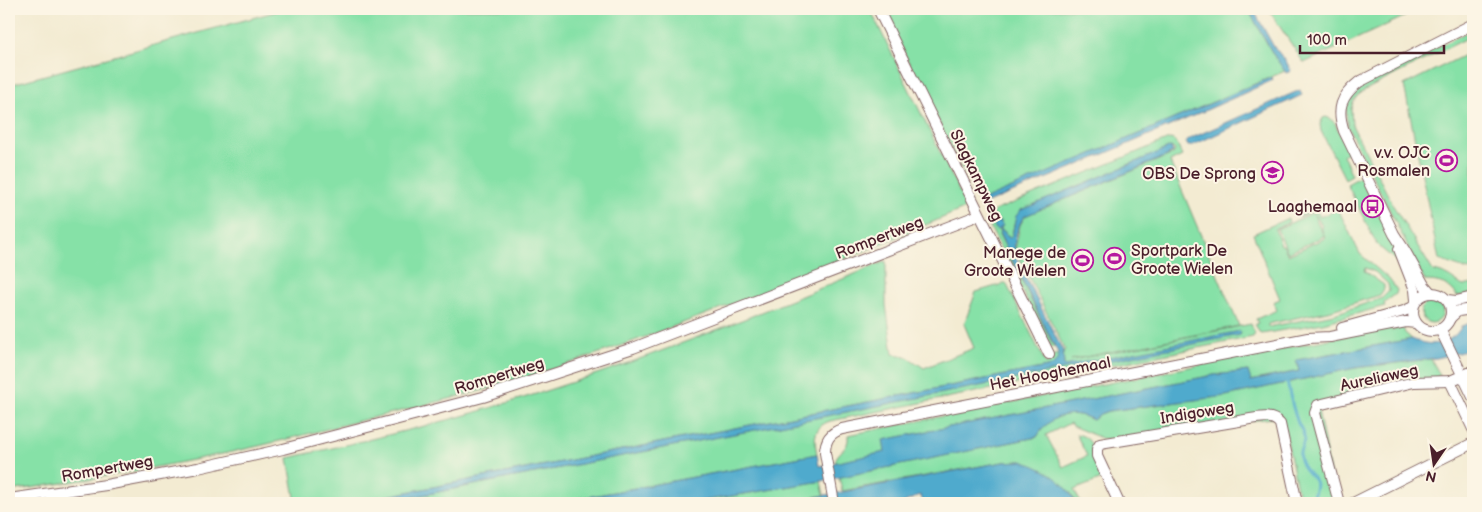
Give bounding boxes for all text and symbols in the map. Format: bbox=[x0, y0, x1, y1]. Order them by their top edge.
scale bar bbox=[1300, 22, 1443, 54]
text: 100 m bbox=[1307, 31, 1347, 50]
street label: Slagkampweg bbox=[945, 127, 1006, 225]
place label: v.v. OJC Rosmalen bbox=[1357, 144, 1430, 181]
sports icon: v.v. OJC Rosmalen bbox=[1434, 149, 1458, 173]
school or university icon: OBS De Sprong bbox=[1260, 161, 1284, 185]
place label: OBS De Sprong bbox=[1142, 165, 1256, 184]
bus stop icon: Laaghemaal bbox=[1361, 194, 1385, 218]
place label: Laaghemaal bbox=[1268, 198, 1357, 217]
street label: Rompertweg bbox=[833, 213, 926, 264]
place label: Sportpark De Groote Wielen bbox=[1131, 242, 1233, 279]
place label: Manege de Groote Wielen bbox=[964, 244, 1067, 281]
sports icon: Sportpark De Groote Wielen bbox=[1103, 247, 1127, 271]
sports icon: Manege de Groote Wielen bbox=[1070, 249, 1094, 273]
street label: Het Hooghemaal bbox=[988, 353, 1112, 396]
street label: Rompertweg bbox=[452, 354, 547, 399]
street label: Aureliaweg bbox=[1339, 361, 1420, 396]
street label: Indigoweg bbox=[1159, 398, 1236, 429]
north arrow bbox=[1410, 440, 1460, 490]
street label: Rompertweg bbox=[60, 452, 155, 487]
text: N bbox=[1424, 467, 1438, 486]

